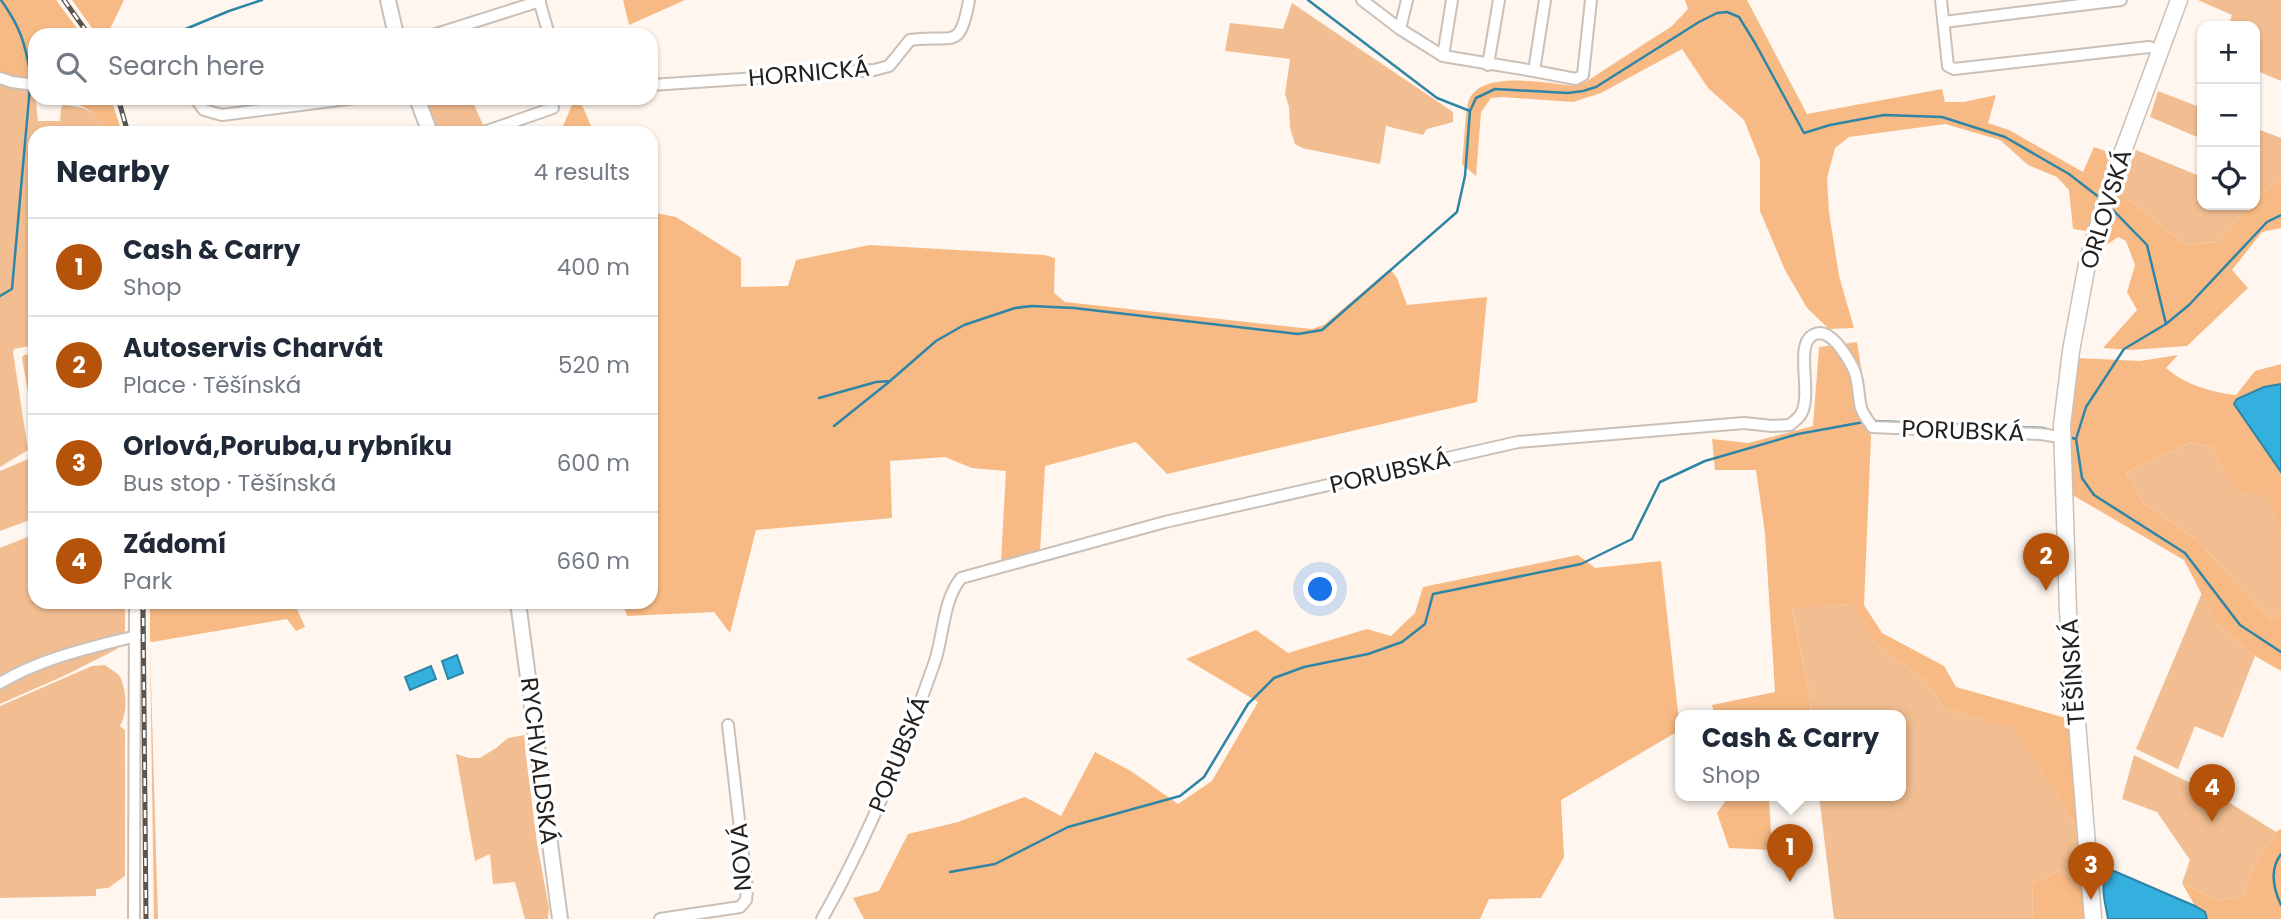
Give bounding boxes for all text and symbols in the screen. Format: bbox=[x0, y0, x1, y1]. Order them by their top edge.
map controls bbox=[2197, 21, 2260, 210]
button: + bbox=[2197, 21, 2260, 84]
search box bbox=[28, 28, 658, 105]
icon: search bbox=[52, 48, 90, 86]
text: Search here bbox=[108, 48, 265, 84]
street label: HORNICKÁ bbox=[747, 51, 871, 94]
button: − bbox=[2197, 84, 2260, 147]
street label: ORLOVSKÁ bbox=[2072, 145, 2139, 273]
button: locate bbox=[2197, 147, 2260, 210]
text: Nearby bbox=[56, 150, 170, 193]
text: 4 results bbox=[534, 156, 630, 188]
text: Cash & Carry bbox=[123, 232, 300, 268]
text: 1 bbox=[75, 251, 83, 283]
text: 400 m bbox=[557, 251, 630, 283]
text: Shop bbox=[123, 271, 182, 303]
text: Autoservis Charvát bbox=[123, 330, 383, 366]
text: 2 bbox=[72, 349, 86, 381]
text: 520 m bbox=[558, 349, 630, 381]
text: Place · Těšínská bbox=[123, 369, 301, 401]
street label: PORUBSKÁ bbox=[1901, 412, 2025, 449]
text: Orlová,Poruba,u rybníku bbox=[123, 428, 452, 464]
street label: PORUBSKÁ bbox=[1326, 442, 1453, 501]
text: 3 bbox=[72, 447, 86, 479]
text: 600 m bbox=[557, 447, 630, 479]
text: Bus stop · Těšínská bbox=[123, 467, 336, 499]
text: Zádomí bbox=[123, 526, 226, 562]
pin: 2 bbox=[2023, 533, 2069, 591]
text: 4 bbox=[71, 545, 87, 577]
text: 660 m bbox=[557, 545, 630, 577]
text: Park bbox=[123, 565, 172, 597]
your location bbox=[1303, 572, 1337, 606]
street label: TĚŠÍNSKÁ bbox=[2052, 618, 2093, 726]
street label: RYCHVALDSKÁ bbox=[513, 675, 566, 846]
street label: PORUBSKÁ bbox=[860, 691, 937, 817]
popup bbox=[1675, 710, 1906, 801]
text: Cash & Carry bbox=[1702, 720, 1879, 756]
text: Shop bbox=[1702, 759, 1760, 791]
pin: 4 bbox=[2189, 764, 2235, 822]
street label: NOVÁ bbox=[722, 822, 759, 892]
pin: 1 bbox=[1767, 824, 1813, 882]
pin: 3 bbox=[2068, 842, 2114, 900]

